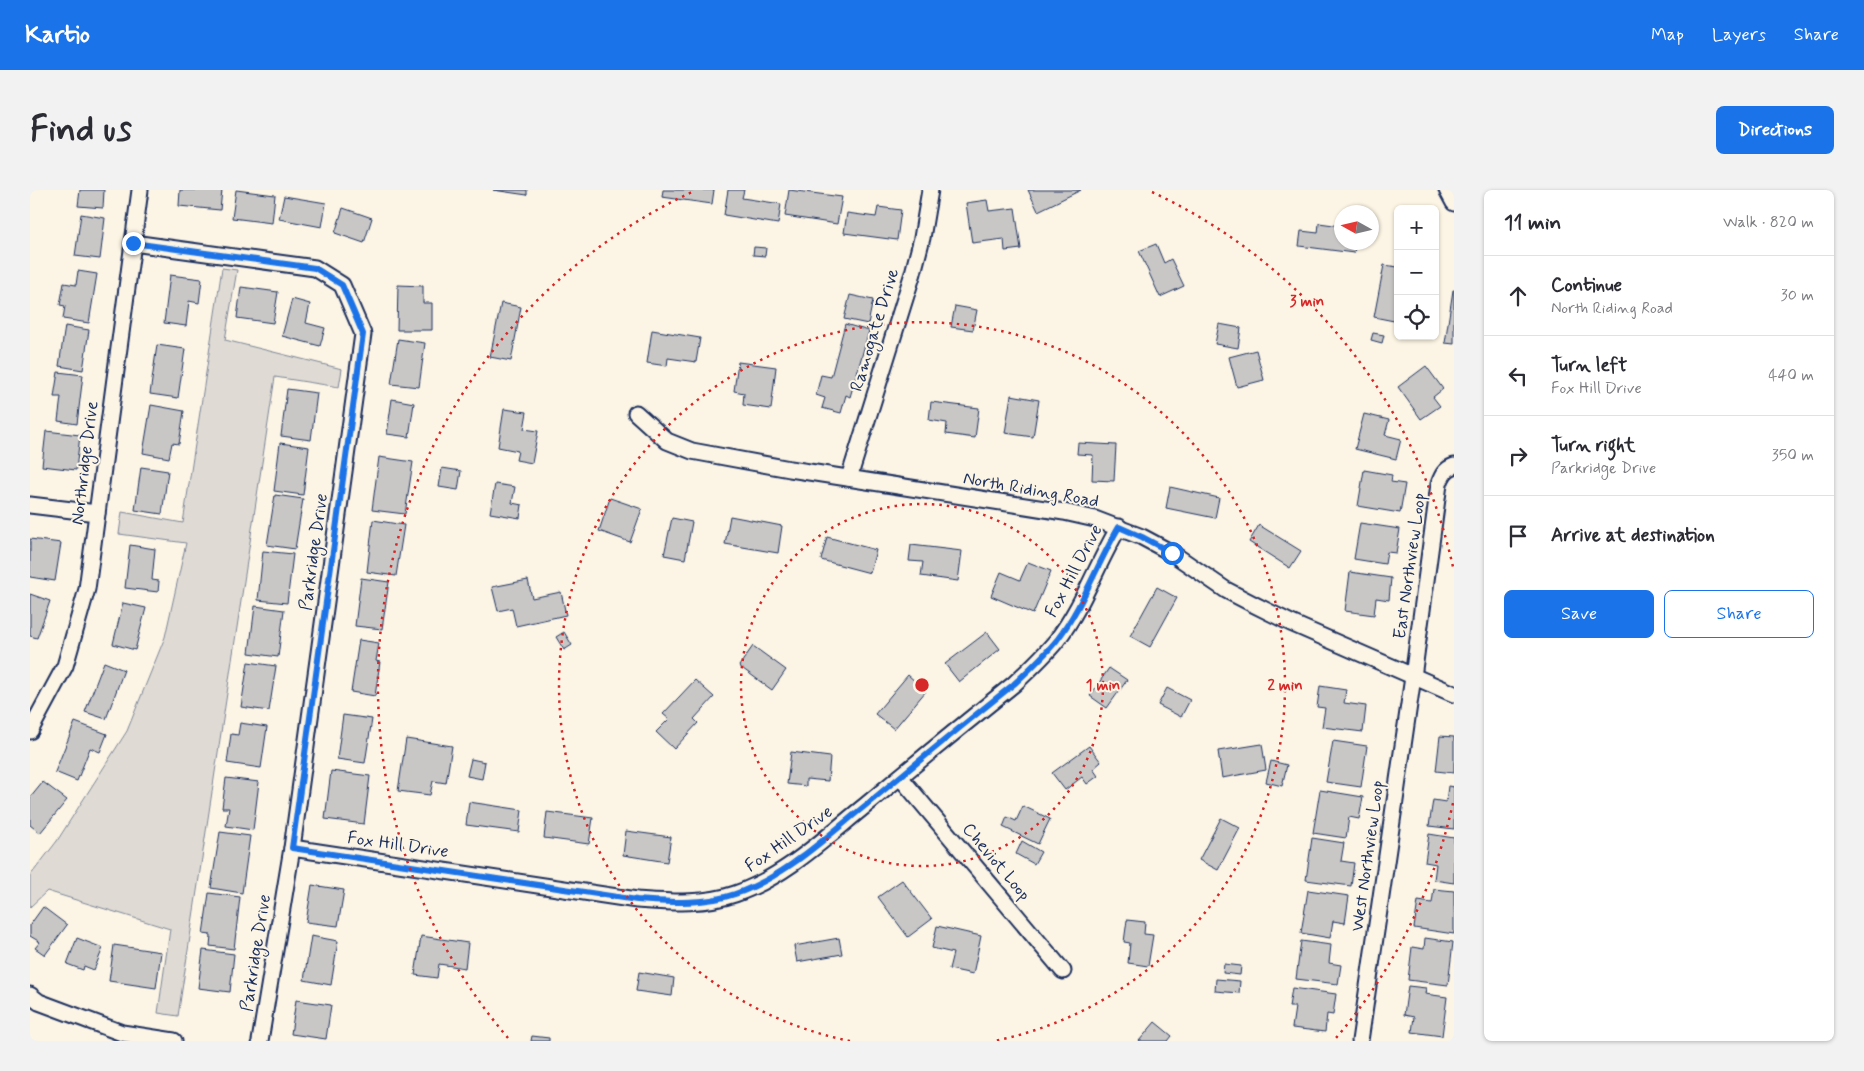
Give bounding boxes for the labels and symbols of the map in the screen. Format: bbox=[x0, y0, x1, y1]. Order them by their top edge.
north arrow bbox=[1334, 205, 1379, 250]
route end bbox=[122, 232, 145, 255]
street label: Ramogate Drive bbox=[845, 265, 906, 395]
text: 3 min bbox=[1290, 292, 1324, 312]
street label: Northridge Drive bbox=[65, 400, 106, 526]
street label: North Riding Road bbox=[961, 466, 1101, 514]
street label: East Northview Loop bbox=[1388, 491, 1432, 641]
street label: Parkridge Drive bbox=[294, 492, 335, 612]
street label: Fox Hill Drive bbox=[1039, 520, 1109, 622]
route start bbox=[1161, 542, 1184, 565]
centre of rings bbox=[913, 676, 931, 694]
text: 1 min bbox=[1086, 676, 1120, 696]
text: 2 min bbox=[1267, 676, 1303, 696]
street label: West Northview Loop bbox=[1345, 779, 1391, 933]
street label: Fox Hill Drive bbox=[740, 800, 838, 878]
street label: Cheviot Loop bbox=[956, 818, 1036, 906]
street label: Fox Hill Drive bbox=[346, 826, 450, 864]
street label: Parkridge Drive bbox=[235, 893, 278, 1013]

